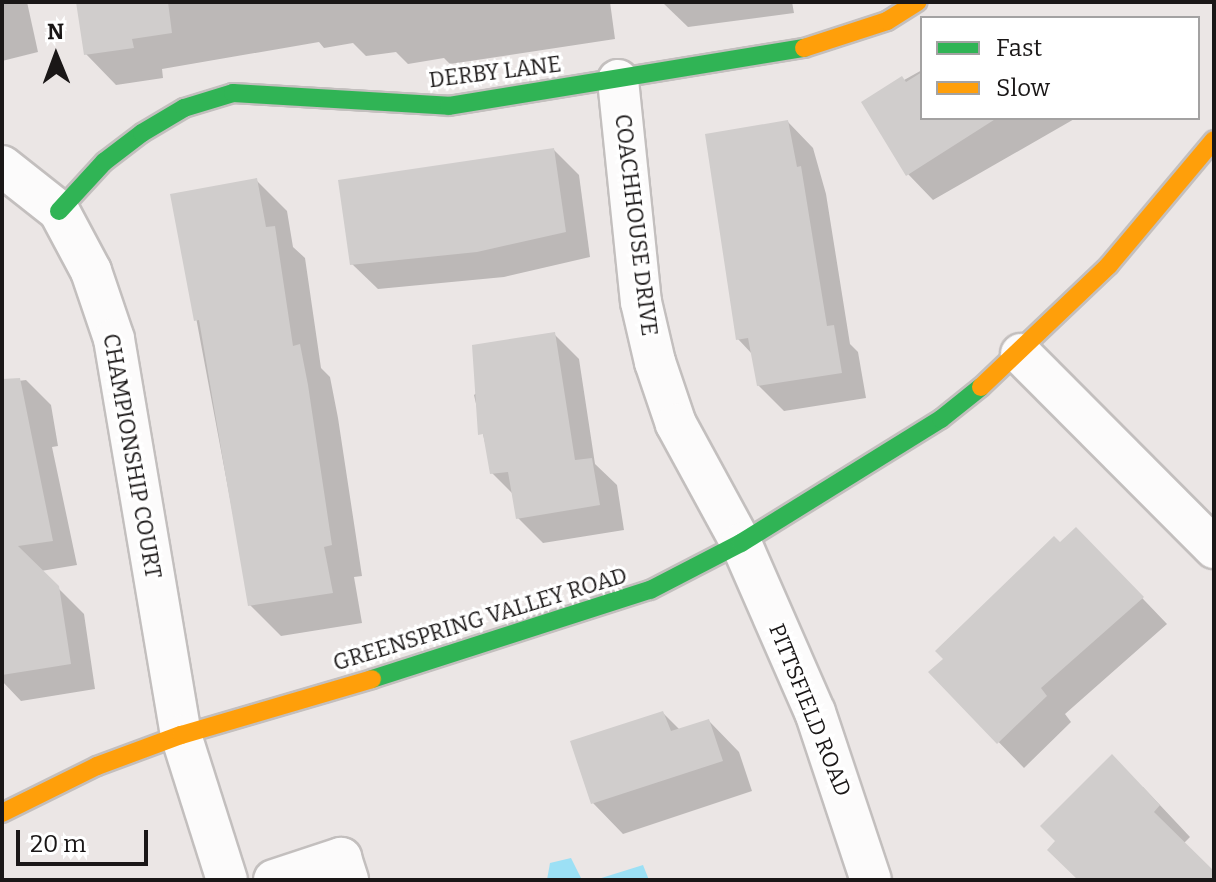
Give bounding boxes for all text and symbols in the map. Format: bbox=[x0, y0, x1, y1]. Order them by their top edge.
north arrow bbox=[16, 16, 96, 96]
legend bbox=[920, 16, 1200, 120]
text: N bbox=[47, 18, 64, 45]
text: Fast bbox=[996, 34, 1042, 62]
street label: DERBY LANE bbox=[427, 51, 563, 93]
text: Slow bbox=[996, 74, 1050, 102]
street label: COACHHOUSE DRIVE bbox=[609, 113, 663, 337]
street label: CHAMPIONSHIP COURT bbox=[97, 332, 167, 580]
street label: GREENSPRING VALLEY ROAD bbox=[330, 562, 630, 676]
street label: PITTSFIELD ROAD bbox=[763, 620, 857, 800]
scale bar bbox=[20, 814, 152, 864]
text: 20 m bbox=[30, 830, 86, 858]

